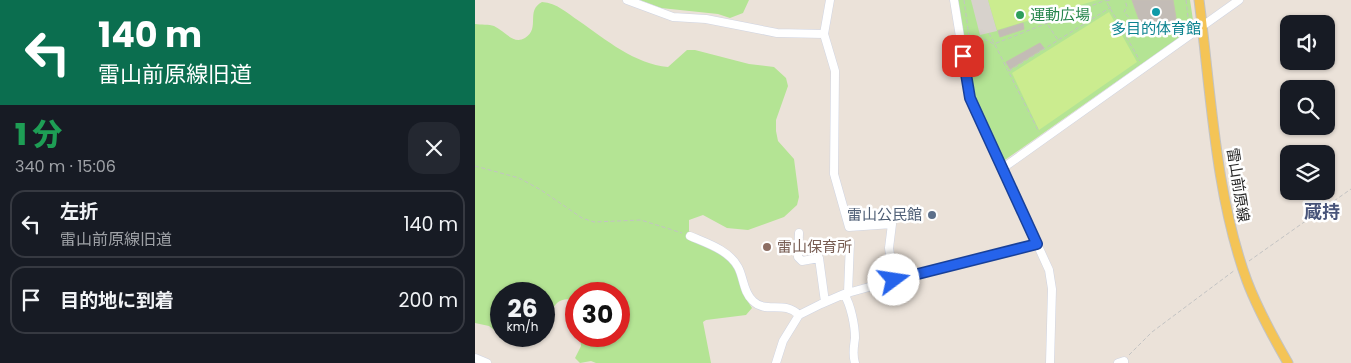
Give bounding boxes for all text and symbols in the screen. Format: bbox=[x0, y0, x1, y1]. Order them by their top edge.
place label: 運動広場 bbox=[1030, 4, 1090, 25]
marker: 多目的体育館 bbox=[1150, 6, 1162, 18]
marker: 運動広場 bbox=[1014, 9, 1026, 21]
text: 140 m bbox=[98, 10, 202, 59]
map controls bbox=[1280, 15, 1335, 200]
button: sound bbox=[1280, 15, 1335, 70]
place label: 多目的体育館 bbox=[1111, 18, 1201, 39]
icon: left bbox=[15, 20, 80, 85]
pin bbox=[942, 35, 984, 77]
icon: arrive bbox=[949, 42, 977, 70]
text: 雷山前原線旧道 bbox=[98, 59, 252, 90]
button: search bbox=[1280, 80, 1335, 135]
text: 1 分 bbox=[15, 113, 62, 156]
button: close bbox=[408, 122, 460, 174]
button: layers bbox=[1280, 145, 1335, 200]
street label: 雷山前原線 bbox=[1222, 146, 1255, 224]
text: 340 m · 15:06 bbox=[15, 155, 116, 178]
text: 左折 bbox=[60, 198, 98, 225]
district label: 蔵持 bbox=[1304, 199, 1340, 224]
place label: 雷山公民館 bbox=[847, 204, 922, 225]
marker: 雷山公民館 bbox=[926, 209, 938, 221]
icon: left bbox=[17, 210, 45, 238]
text: 140 m bbox=[403, 211, 458, 238]
text: 雷山前原線旧道 bbox=[60, 228, 172, 251]
place label: 雷山保育所 bbox=[777, 236, 852, 257]
marker: 雷山保育所 bbox=[761, 241, 773, 253]
position arrow bbox=[867, 253, 919, 305]
speed limit sign: 30 bbox=[565, 282, 630, 347]
icon: arrive bbox=[17, 286, 45, 314]
text: 目的地に到着 bbox=[60, 287, 174, 314]
text: 200 m bbox=[399, 287, 458, 314]
text: 26 bbox=[507, 291, 538, 326]
text: km/h bbox=[507, 318, 538, 335]

